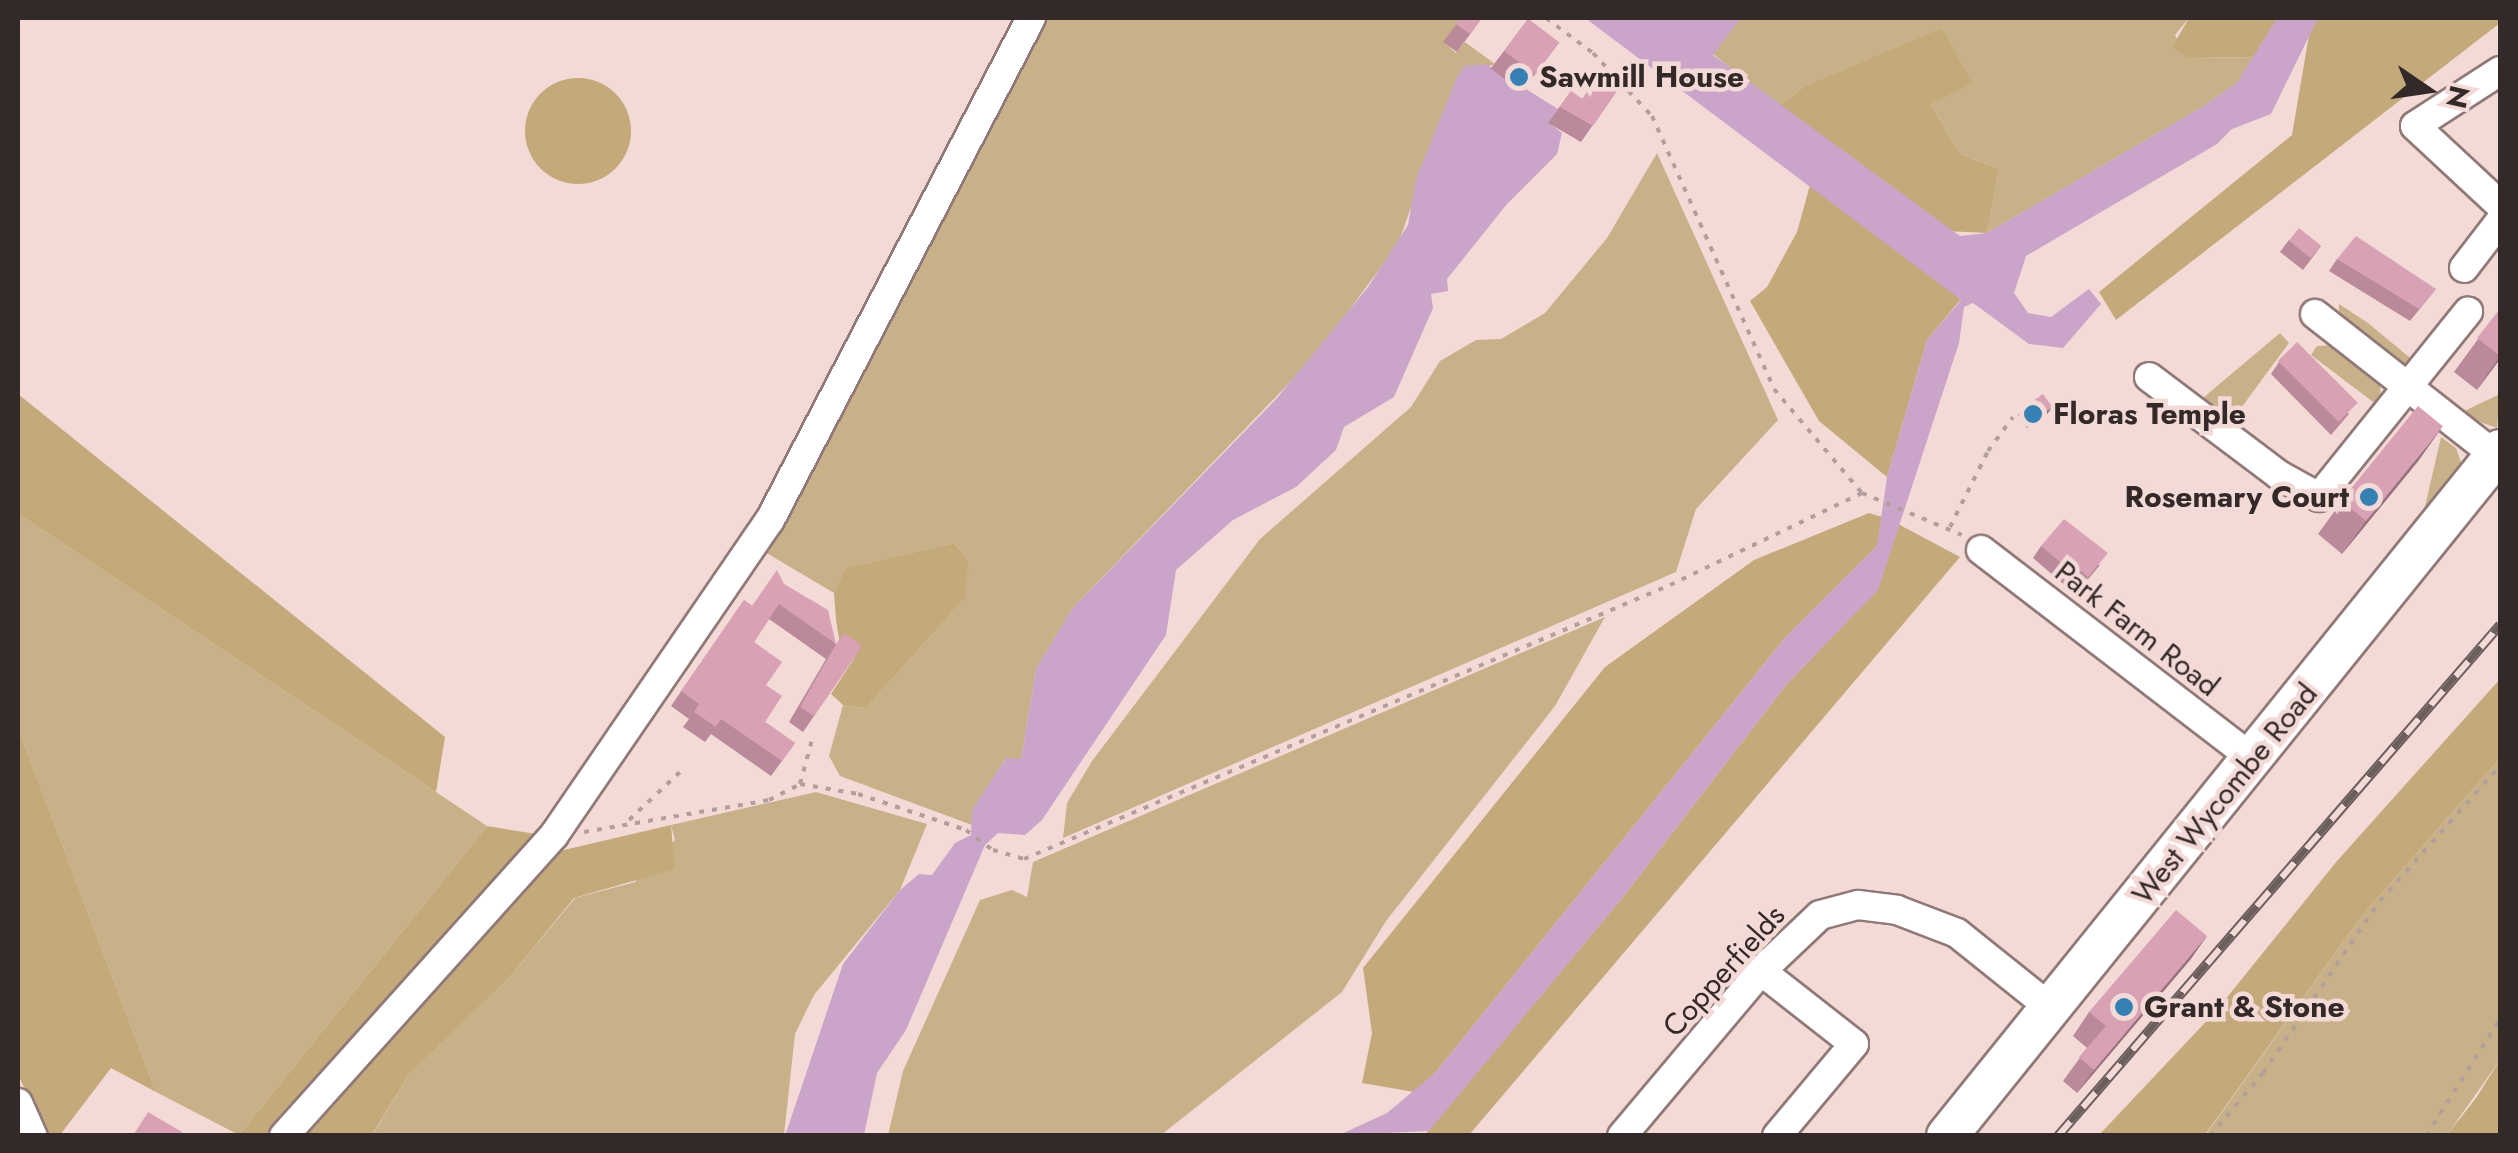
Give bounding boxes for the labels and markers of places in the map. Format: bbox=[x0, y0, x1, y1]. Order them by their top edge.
place label: Sawmill House bbox=[1539, 59, 1744, 95]
marker: Sawmill House bbox=[1508, 66, 1530, 88]
place label: Floras Temple bbox=[2053, 396, 2246, 432]
marker: Floras Temple bbox=[2022, 403, 2044, 425]
place label: Rosemary Court bbox=[2125, 479, 2349, 515]
marker: Rosemary Court bbox=[2358, 486, 2380, 508]
place label: Grant & Stone bbox=[2144, 989, 2345, 1025]
marker: Grant & Stone bbox=[2113, 996, 2135, 1018]

